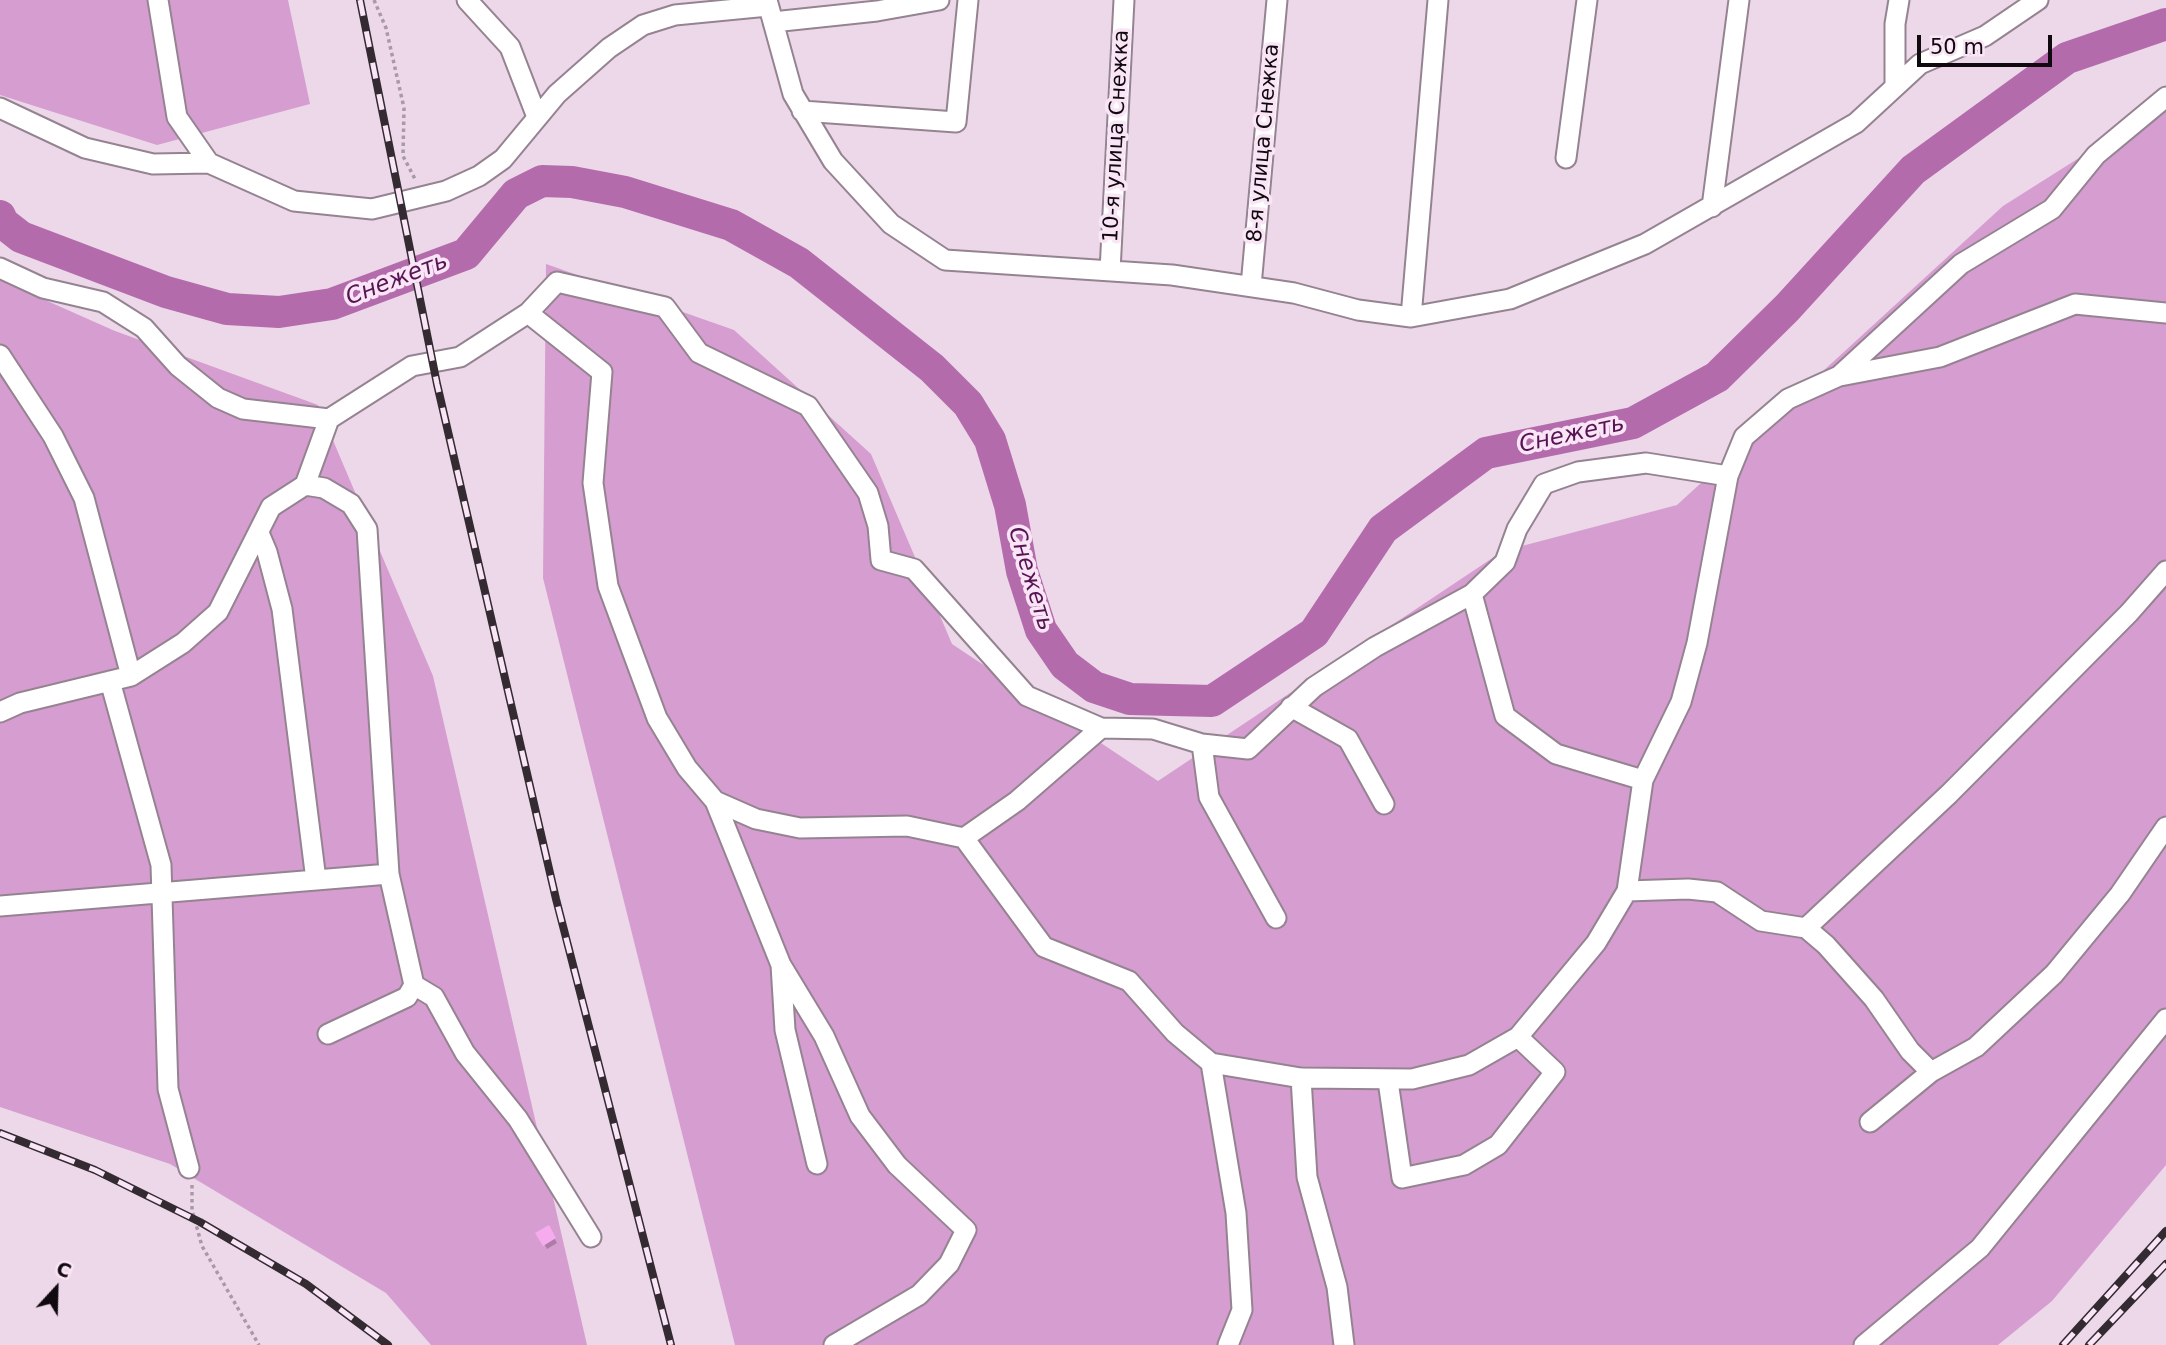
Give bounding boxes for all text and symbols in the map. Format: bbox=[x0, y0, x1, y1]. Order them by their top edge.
scale bar bbox=[1921, 21, 2056, 65]
street label: 10-я улица Снежка bbox=[1099, 29, 1135, 243]
text: 50 m bbox=[1930, 35, 1984, 59]
street label: 8-я улица Снежка bbox=[1243, 43, 1285, 243]
water label: Снежеть bbox=[342, 248, 452, 312]
water label: Снежеть bbox=[1517, 410, 1627, 460]
water label: Снежеть bbox=[1001, 524, 1059, 634]
north arrow bbox=[21, 1254, 91, 1324]
text: С bbox=[53, 1257, 74, 1282]

